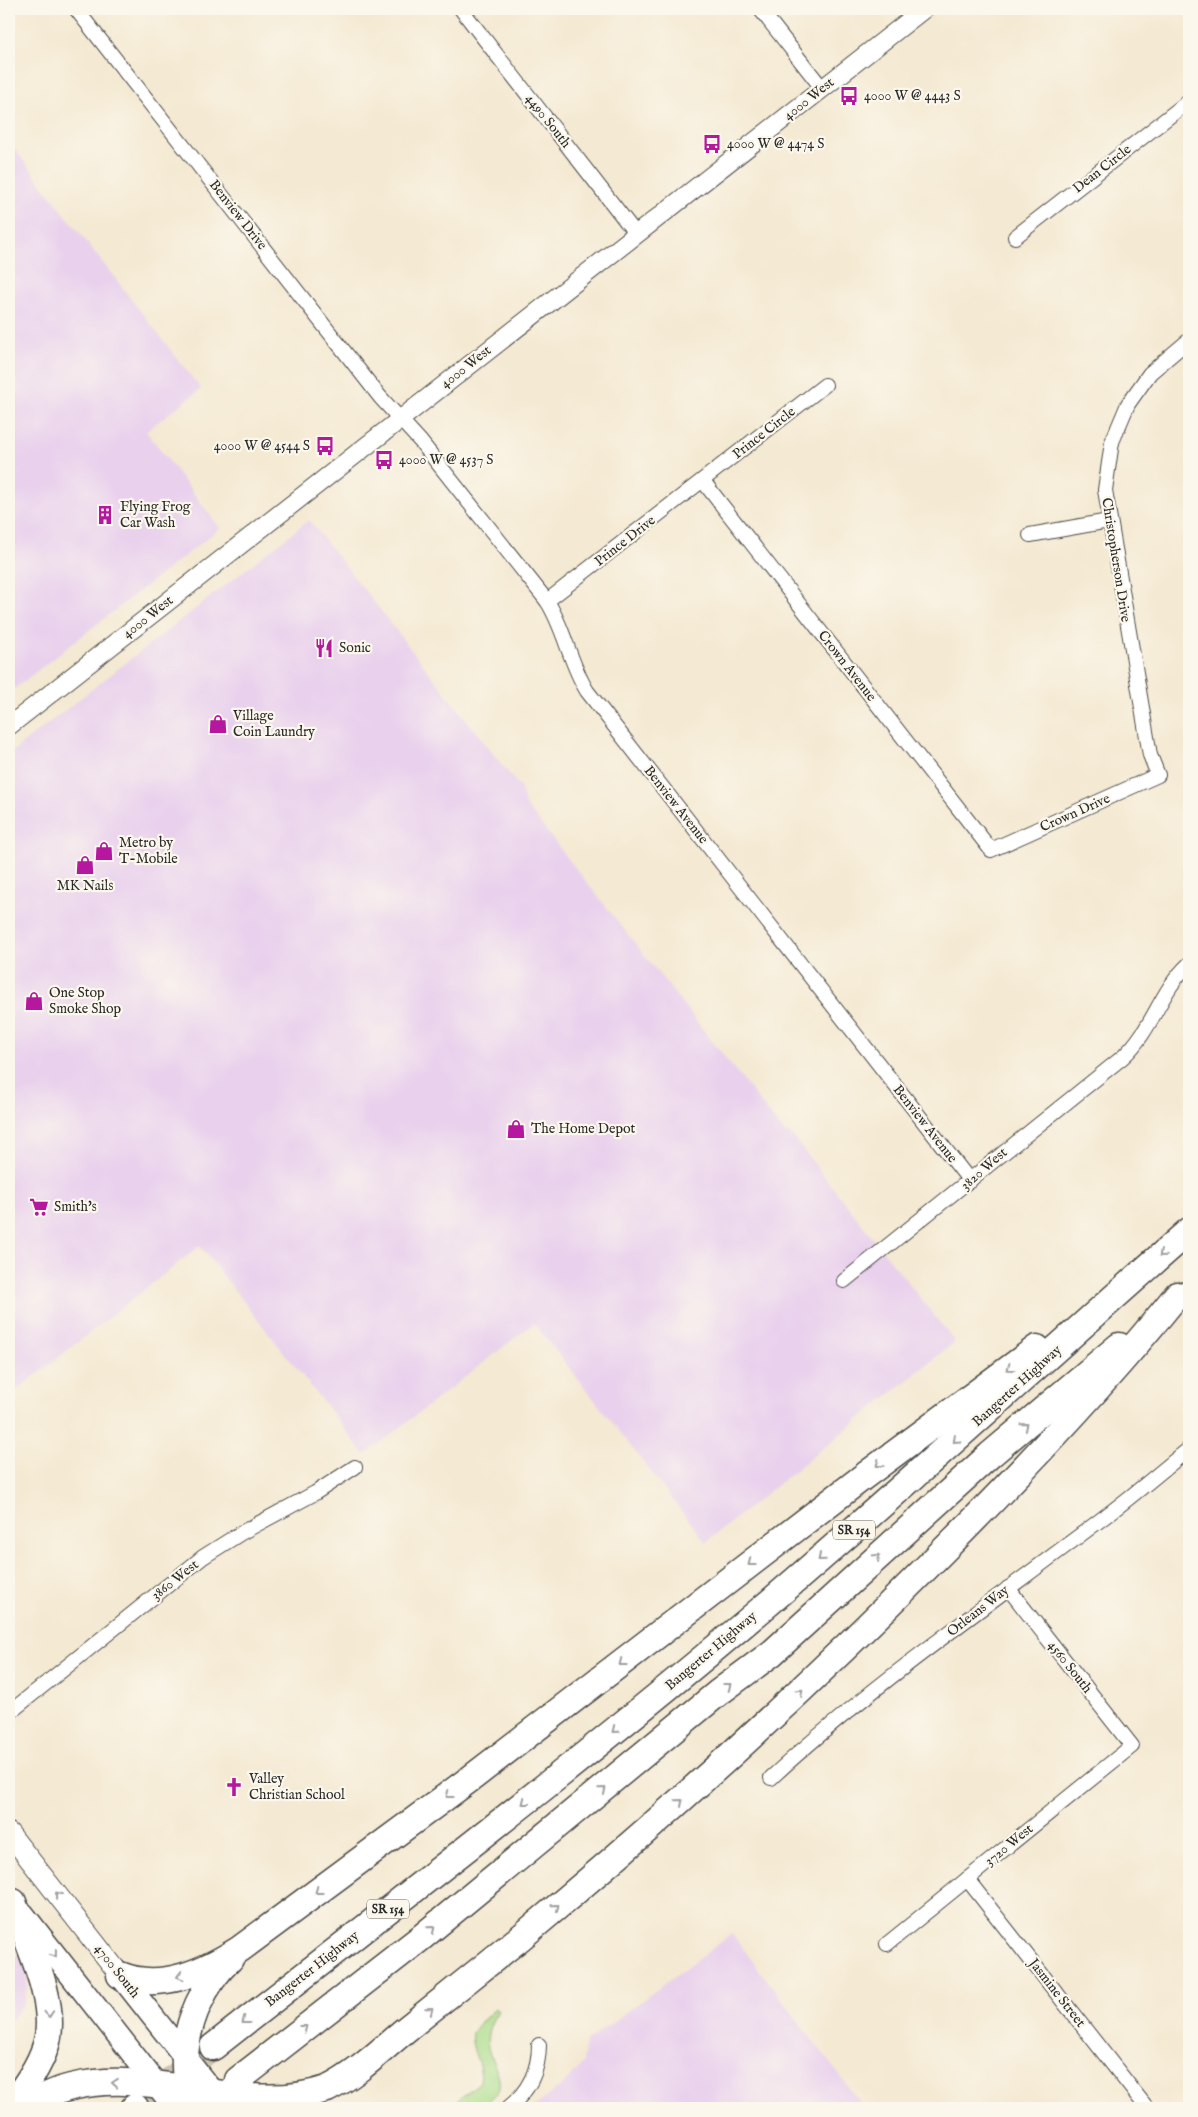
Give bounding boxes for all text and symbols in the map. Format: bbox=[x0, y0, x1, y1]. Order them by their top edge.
street label: 4000 West bbox=[780, 74, 838, 124]
bus stop icon: 4000 W @ 4443 S bbox=[838, 85, 860, 107]
place label: 4000 W @ 4443 S bbox=[864, 87, 961, 105]
street label: 4490 South bbox=[521, 90, 575, 152]
bus stop icon: 4000 W @ 4474 S bbox=[701, 133, 723, 155]
place label: 4000 W @ 4474 S bbox=[727, 135, 824, 153]
street label: Dean Circle bbox=[1069, 140, 1135, 197]
street label: Benview Drive bbox=[205, 176, 271, 254]
street label: 4000 West bbox=[437, 342, 495, 392]
street label: Prince Circle bbox=[729, 402, 800, 463]
bus stop icon: 4000 W @ 4544 S bbox=[314, 435, 336, 457]
place label: 4000 W @ 4544 S bbox=[214, 437, 310, 455]
bus stop icon: 4000 W @ 4537 S bbox=[373, 449, 395, 471]
place label: 4000 W @ 4537 S bbox=[399, 451, 493, 469]
street label: Christopherson Drive bbox=[1097, 497, 1135, 624]
place label: Flying Frog Car Wash bbox=[120, 498, 191, 532]
building icon: Flying Frog Car Wash bbox=[94, 504, 116, 526]
street label: Prince Drive bbox=[591, 511, 660, 570]
street label: 4000 West bbox=[119, 592, 177, 642]
street label: Crown Avenue bbox=[814, 627, 881, 705]
restaurant icon: Sonic bbox=[313, 637, 335, 659]
place label: Sonic bbox=[339, 639, 371, 657]
place label: Village Coin Laundry bbox=[232, 707, 315, 741]
shop icon: Village Coin Laundry bbox=[207, 713, 229, 735]
street label: Benview Avenue bbox=[640, 762, 712, 848]
street label: Crown Drive bbox=[1037, 789, 1113, 836]
place label: Metro by T-Mobile bbox=[119, 834, 178, 868]
shop icon: Metro by T-Mobile bbox=[93, 840, 115, 862]
shop icon: MK Nails bbox=[74, 854, 96, 876]
place label: MK Nails bbox=[57, 877, 113, 895]
place label: One Stop Smoke Shop bbox=[49, 984, 121, 1018]
shop icon: One Stop Smoke Shop bbox=[23, 990, 45, 1012]
street label: Benview Avenue bbox=[889, 1081, 961, 1167]
shop icon: The Home Depot bbox=[505, 1118, 527, 1140]
place label: The Home Depot bbox=[531, 1120, 636, 1138]
street label: 3820 West bbox=[957, 1144, 1011, 1194]
supermarket icon: Smith's bbox=[28, 1196, 50, 1218]
place label: Smith's bbox=[54, 1198, 97, 1216]
one-way arrow bbox=[1159, 1249, 1168, 1258]
street label: Bangerter Highway bbox=[969, 1341, 1065, 1431]
one-way arrow bbox=[1007, 1362, 1016, 1370]
one-way arrow bbox=[1019, 1423, 1028, 1431]
one-way arrow bbox=[953, 1434, 962, 1443]
one-way arrow bbox=[876, 1459, 885, 1467]
road number: SR 154 bbox=[833, 1520, 875, 1540]
one-way arrow bbox=[817, 1553, 826, 1562]
one-way arrow bbox=[872, 1554, 881, 1563]
street label: 3860 West bbox=[148, 1556, 203, 1604]
one-way arrow bbox=[748, 1558, 757, 1566]
street label: Orleans Way bbox=[943, 1581, 1013, 1641]
street label: Bangerter Highway bbox=[662, 1607, 761, 1695]
street label: 4560 South bbox=[1044, 1637, 1096, 1697]
one-way arrow bbox=[619, 1657, 628, 1665]
one-way arrow bbox=[722, 1683, 732, 1692]
one-way arrow bbox=[794, 1689, 803, 1698]
one-way arrow bbox=[612, 1724, 621, 1732]
place label: Valley Christian School bbox=[248, 1770, 345, 1804]
church icon: Valley Christian School bbox=[223, 1776, 245, 1798]
one-way arrow bbox=[597, 1787, 606, 1795]
one-way arrow bbox=[446, 1789, 455, 1797]
one-way arrow bbox=[522, 1797, 531, 1805]
one-way arrow bbox=[674, 1799, 683, 1808]
street label: 3720 West bbox=[981, 1820, 1037, 1870]
one-way arrow bbox=[314, 1885, 324, 1894]
one-way arrow bbox=[54, 1892, 63, 1901]
road number: SR 154 bbox=[367, 1900, 409, 1918]
one-way arrow bbox=[551, 1904, 560, 1913]
one-way arrow bbox=[427, 1925, 436, 1934]
street label: Bangerter Highway bbox=[262, 1927, 363, 2011]
street label: 4700 South bbox=[90, 1940, 144, 2002]
one-way arrow bbox=[48, 1948, 56, 1957]
street label: Jasmine Street bbox=[1023, 1953, 1090, 2031]
one-way arrow bbox=[176, 1970, 185, 1981]
one-way arrow bbox=[424, 2007, 433, 2015]
one-way arrow bbox=[44, 2011, 55, 2019]
one-way arrow bbox=[241, 2015, 251, 2024]
one-way arrow bbox=[298, 2026, 307, 2034]
one-way arrow bbox=[111, 2078, 119, 2089]

